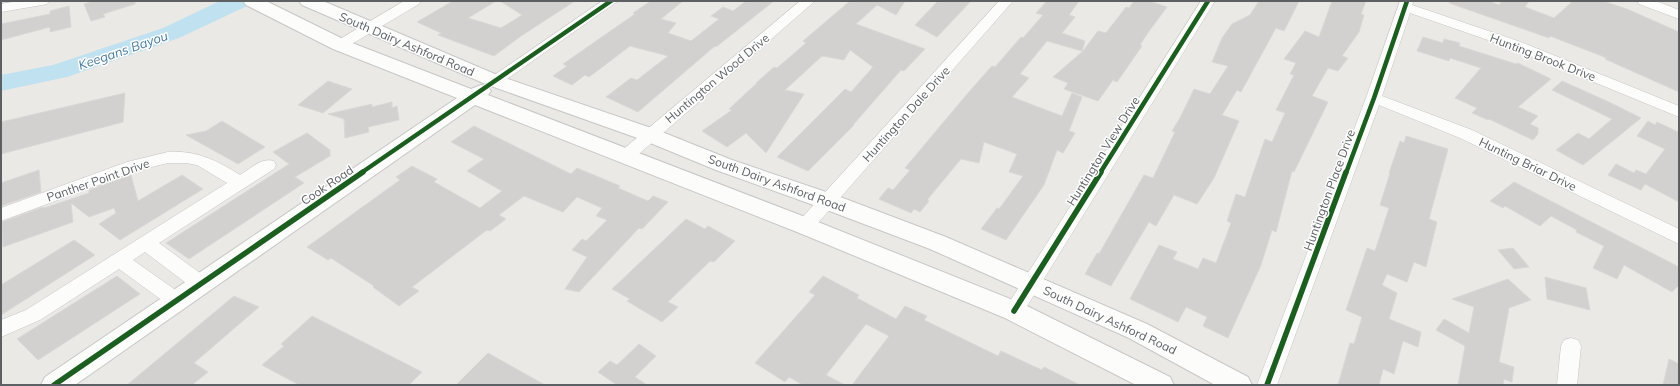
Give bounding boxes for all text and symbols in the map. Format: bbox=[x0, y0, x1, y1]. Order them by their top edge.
street label: South Dairy Ashford Road bbox=[337, 9, 477, 79]
water label: Keegans Bayou bbox=[76, 27, 170, 73]
street label: Huntington Wood Drive bbox=[662, 30, 772, 126]
street label: Hunting Brook Drive bbox=[1488, 30, 1598, 84]
street label: Huntington Dale Drive bbox=[859, 63, 953, 165]
street label: Huntington View Drive bbox=[1063, 94, 1143, 208]
street label: Huntington Place Drive bbox=[1300, 127, 1358, 253]
street label: Hunting Briar Drive bbox=[1477, 134, 1579, 194]
street label: South Dairy Ashford Road bbox=[706, 151, 848, 215]
street label: Panther Point Drive bbox=[45, 155, 151, 205]
street label: Cook Road bbox=[298, 162, 356, 208]
street label: South Dairy Ashford Road bbox=[1041, 282, 1179, 358]

